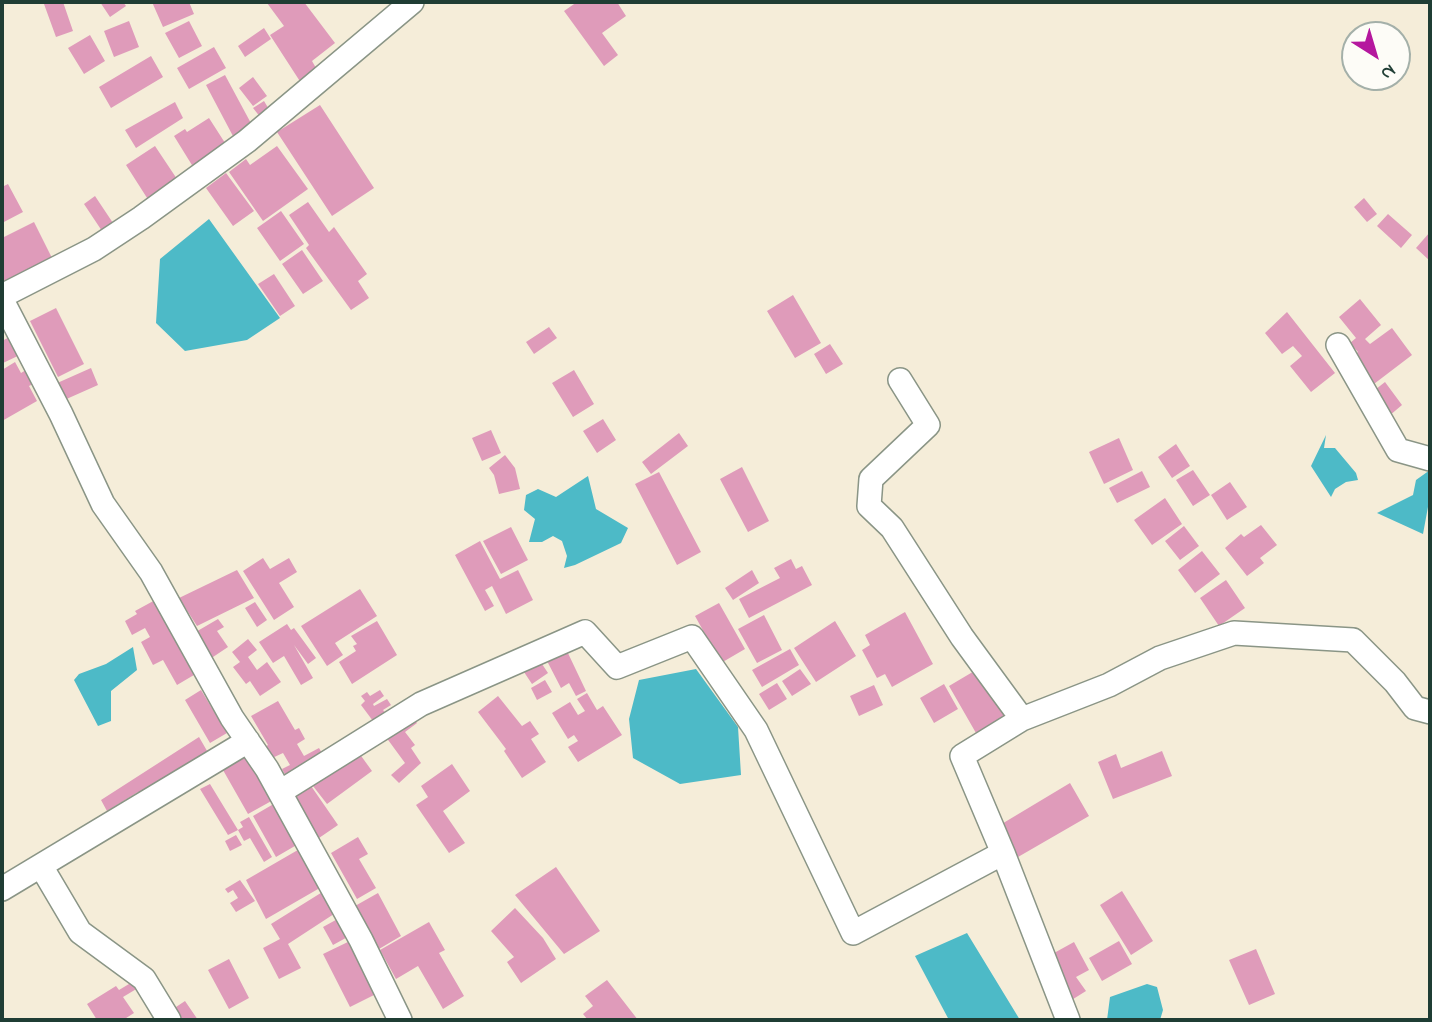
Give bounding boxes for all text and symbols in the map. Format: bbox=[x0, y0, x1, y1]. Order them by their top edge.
north arrow bbox=[1341, 21, 1411, 91]
text: N bbox=[1374, 57, 1401, 86]

